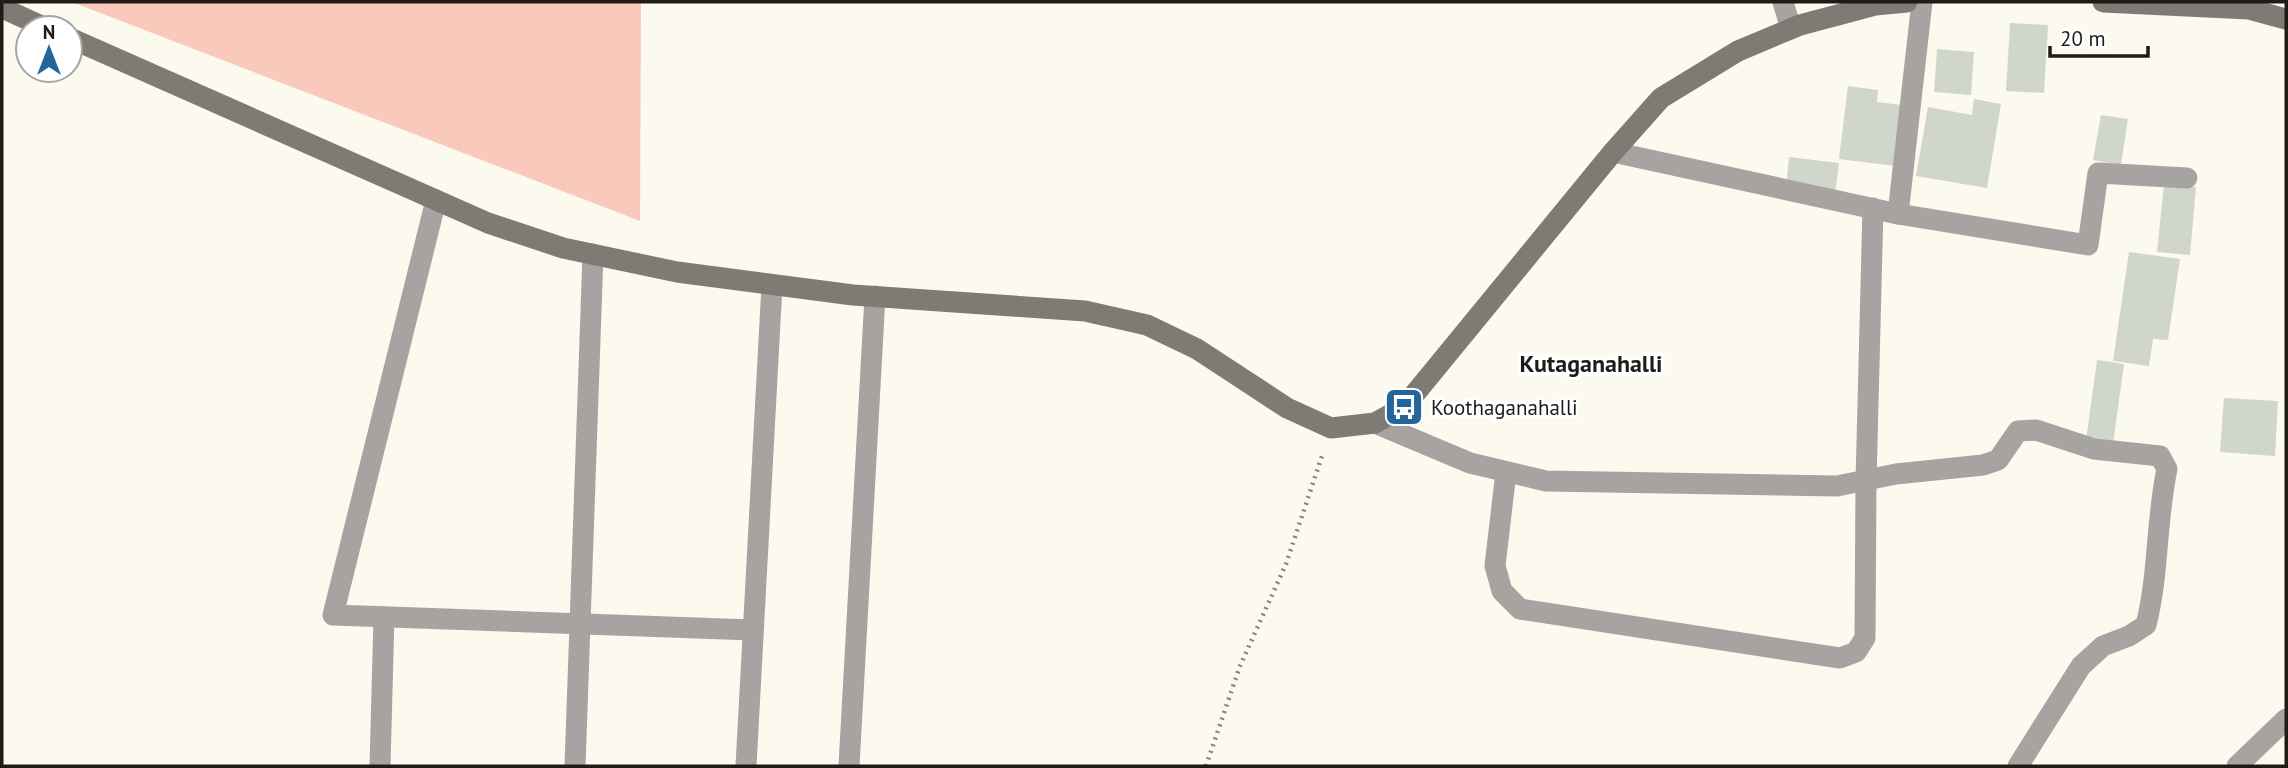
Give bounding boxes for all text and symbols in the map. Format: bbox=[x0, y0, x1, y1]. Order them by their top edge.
north arrow bbox=[14, 14, 84, 84]
scale bar bbox=[2050, 14, 2148, 58]
text: N bbox=[43, 20, 55, 44]
text: 20 m bbox=[2060, 25, 2106, 52]
district label: Kutaganahalli bbox=[1520, 348, 1662, 379]
bus stop icon: Koothaganahalli bbox=[1383, 386, 1425, 428]
place label: Koothaganahalli bbox=[1431, 394, 1578, 421]

